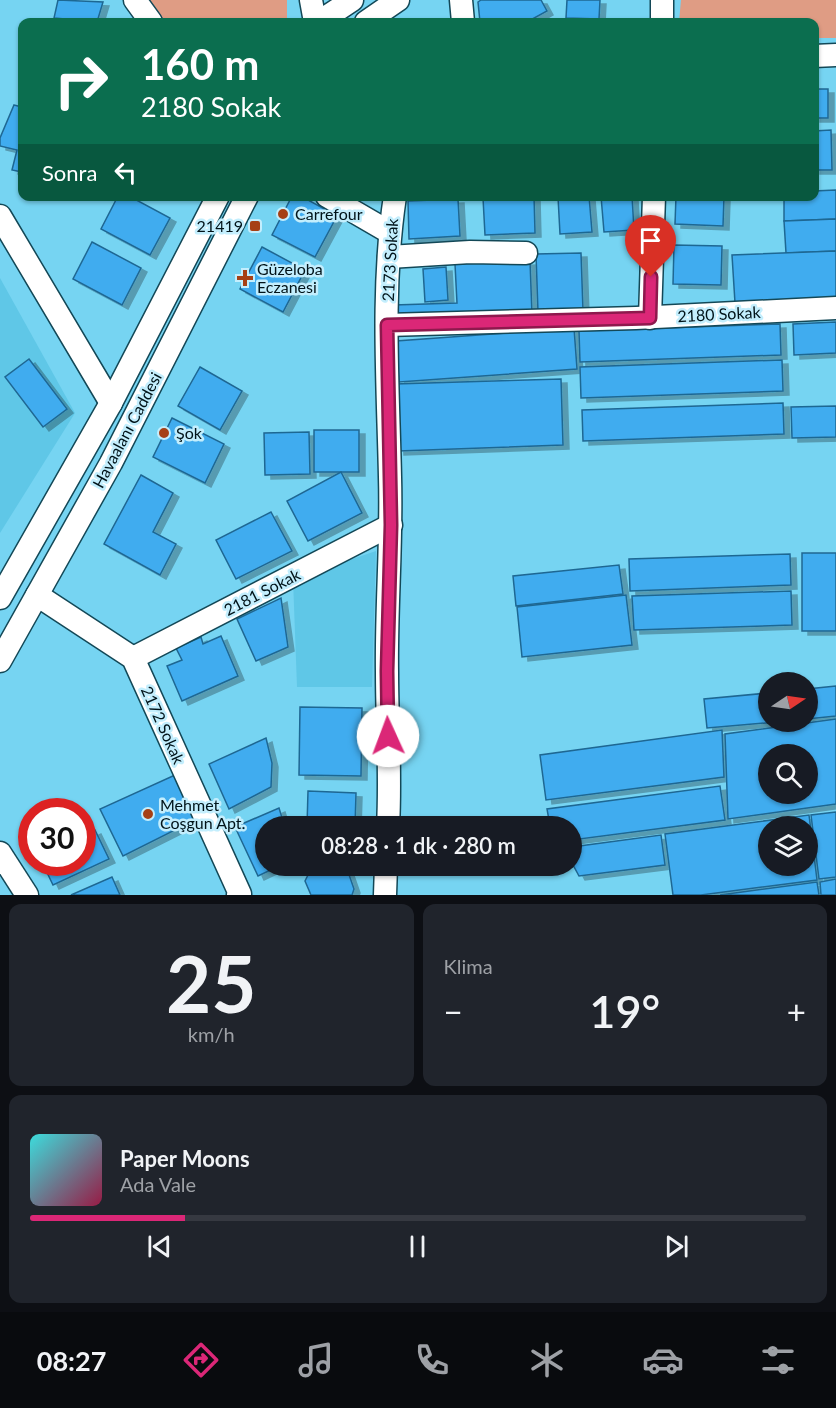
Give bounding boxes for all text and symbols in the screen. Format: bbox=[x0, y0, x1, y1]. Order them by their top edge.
text: 160 m bbox=[141, 39, 259, 89]
icon: right bbox=[42, 42, 120, 120]
text: 2180 Sokak bbox=[141, 90, 281, 123]
icon: left bbox=[109, 156, 142, 189]
text: Sonra bbox=[42, 159, 97, 186]
place label: Carrefour bbox=[295, 204, 363, 223]
marker: Carrefour bbox=[276, 207, 290, 221]
pin bbox=[625, 215, 676, 277]
place label: 21419 bbox=[197, 216, 243, 235]
street label: 2173 Sokak bbox=[378, 217, 401, 302]
marker: 21419 bbox=[248, 219, 262, 233]
icon: arrive bbox=[634, 224, 667, 257]
place label: Güzeloba Eczanesi bbox=[257, 259, 323, 296]
marker: Güzeloba Eczanesi bbox=[238, 271, 252, 285]
street label: 2180 Sokak bbox=[677, 302, 762, 325]
street label: Havaalanı Caddesi bbox=[88, 369, 165, 491]
place label: Şok bbox=[176, 423, 203, 442]
marker: Şok bbox=[157, 426, 171, 440]
street label: 2181 Sokak bbox=[220, 564, 304, 619]
north arrow bbox=[758, 672, 818, 732]
map controls bbox=[758, 672, 818, 876]
street label: 2172 Sokak bbox=[138, 683, 189, 767]
position arrow bbox=[356, 704, 420, 768]
button: search bbox=[758, 744, 818, 804]
place label: Mehmet Coşgun Apt. bbox=[160, 795, 245, 832]
speed limit sign: 30 bbox=[18, 798, 96, 876]
marker: Mehmet Coşgun Apt. bbox=[141, 807, 155, 821]
button: layers bbox=[758, 816, 818, 876]
text: 08:28 · 1 dk · 280 m bbox=[321, 832, 516, 859]
text: 25 bbox=[166, 936, 256, 1030]
text: Klima bbox=[444, 954, 493, 978]
text: 19° bbox=[589, 984, 660, 1038]
text: − bbox=[444, 991, 463, 1031]
text: + bbox=[787, 991, 806, 1031]
text: km/h bbox=[188, 1022, 235, 1046]
text: Paper Moons bbox=[120, 1145, 250, 1172]
text: Ada Vale bbox=[120, 1172, 196, 1196]
icon: previous bbox=[143, 1230, 176, 1263]
icon: pause bbox=[401, 1230, 434, 1263]
icon: next bbox=[660, 1230, 693, 1263]
icon: directions bbox=[180, 1339, 222, 1381]
icon: music bbox=[295, 1339, 337, 1381]
icon: phone bbox=[411, 1339, 453, 1381]
icon: climate bbox=[526, 1339, 568, 1381]
icon: car bbox=[642, 1339, 684, 1381]
icon: filters bbox=[757, 1339, 799, 1381]
text: 08:27 bbox=[37, 1344, 106, 1377]

